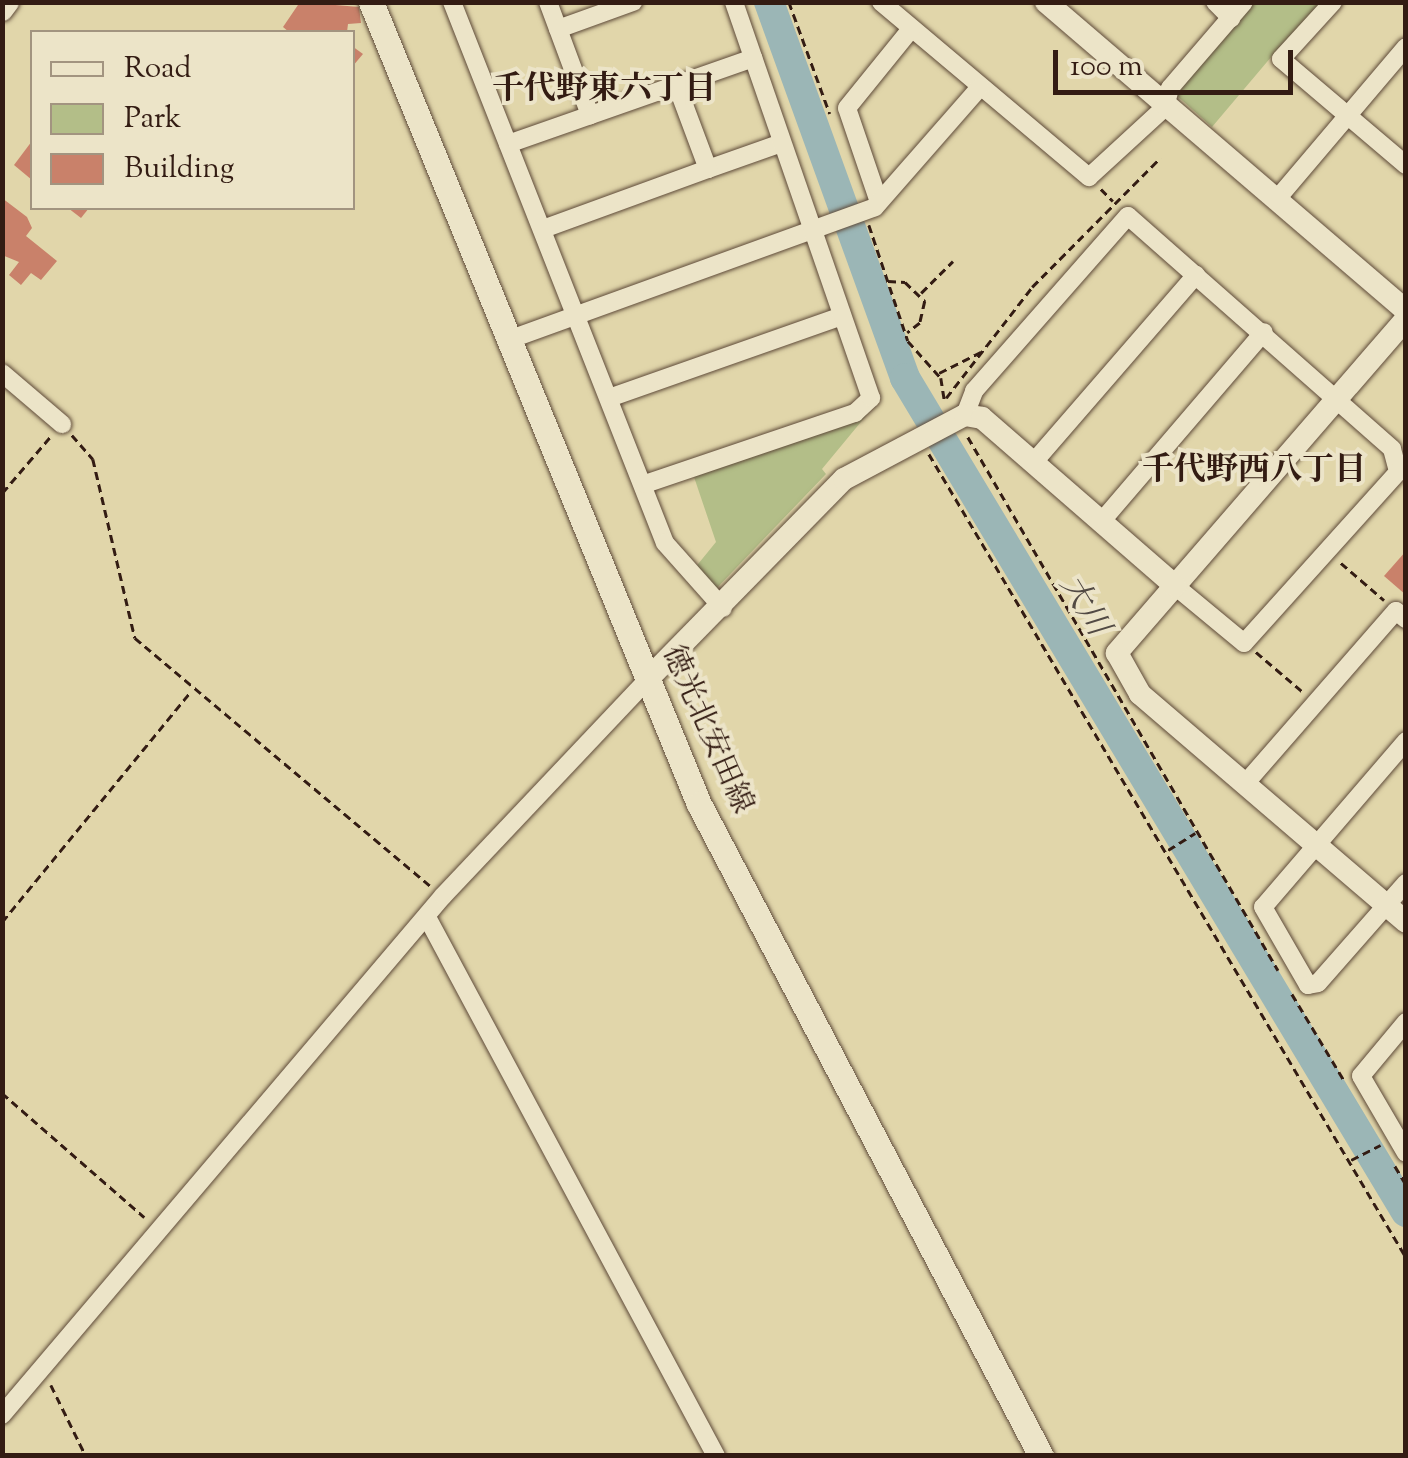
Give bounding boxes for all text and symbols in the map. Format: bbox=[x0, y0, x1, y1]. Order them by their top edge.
legend bbox=[30, 30, 355, 210]
scale bar bbox=[1058, 30, 1298, 92]
text: 100 m bbox=[1070, 46, 1143, 89]
text: Road bbox=[124, 48, 191, 91]
district label: 千代野東六丁目 bbox=[492, 71, 716, 109]
text: Park bbox=[124, 98, 181, 141]
text: Building bbox=[124, 148, 234, 191]
district label: 千代野西八丁目 bbox=[1142, 452, 1366, 490]
water label: 大川 bbox=[1050, 569, 1116, 643]
street label: 徳光北安田線 bbox=[653, 640, 759, 820]

